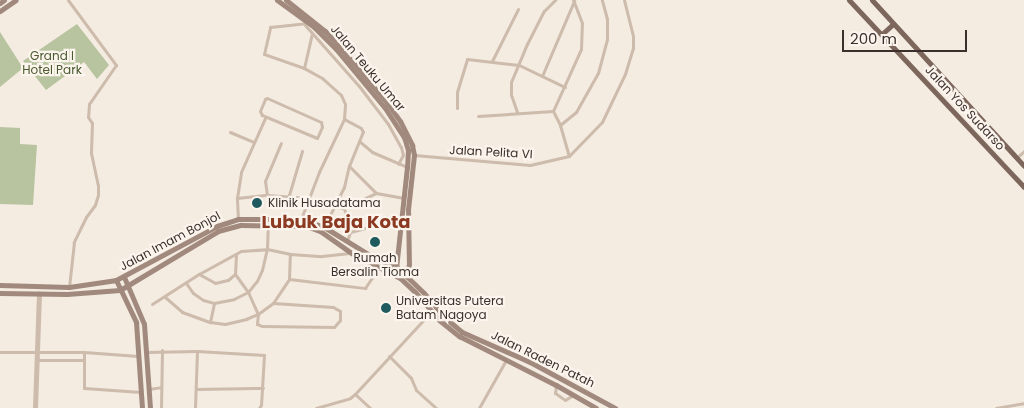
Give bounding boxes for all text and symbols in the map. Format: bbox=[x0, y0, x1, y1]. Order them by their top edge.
scale bar bbox=[844, 20, 969, 52]
street label: Jalan Teuku Umar bbox=[328, 22, 408, 114]
text: 200 m bbox=[850, 28, 897, 49]
park label: Grand I Hotel Park bbox=[22, 49, 82, 77]
street label: Jalan Yos Sudarso bbox=[922, 63, 1008, 153]
street label: Jalan Pelita VI bbox=[449, 143, 533, 161]
marker: Klinik Husadatama bbox=[250, 196, 264, 210]
place label: Klinik Husadatama bbox=[268, 196, 381, 210]
street label: Jalan Imam Bonjol bbox=[117, 208, 223, 274]
district label: Lubuk Baja Kota bbox=[262, 211, 410, 233]
marker: Rumah Bersalin Tioma bbox=[368, 235, 382, 249]
place label: Rumah Bersalin Tioma bbox=[331, 251, 419, 279]
place label: Universitas Putera Batam Nagoya bbox=[396, 294, 504, 322]
marker: Universitas Putera Batam Nagoya bbox=[380, 302, 392, 314]
street label: Jalan Raden Patah bbox=[489, 328, 597, 390]

